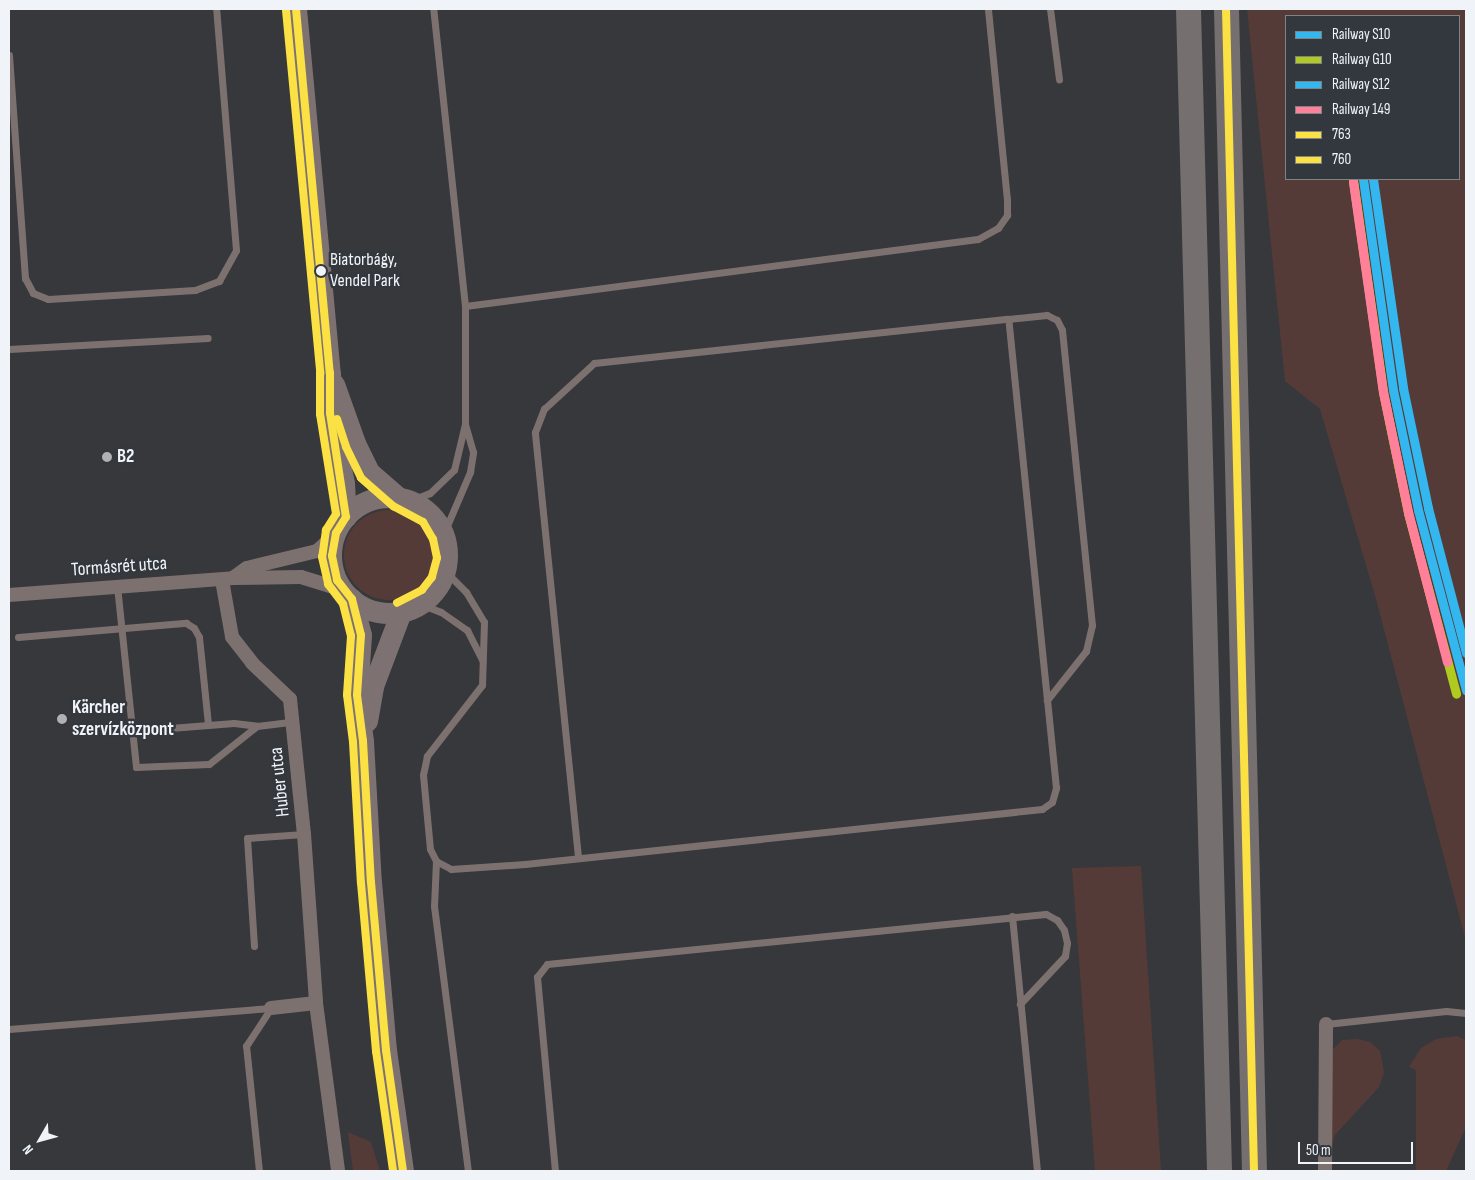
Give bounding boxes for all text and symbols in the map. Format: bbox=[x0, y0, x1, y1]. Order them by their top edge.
legend bbox=[1285, 15, 1460, 180]
text: Railway S10 bbox=[1332, 25, 1390, 44]
text: Railway G10 bbox=[1332, 50, 1392, 69]
text: Railway S12 bbox=[1332, 75, 1390, 94]
text: Railway 149 bbox=[1332, 100, 1390, 119]
text: 763 bbox=[1332, 125, 1351, 144]
text: 760 bbox=[1332, 150, 1351, 169]
place label: Biatorbágy, Vendel Park bbox=[330, 250, 400, 292]
marker: Biatorbágy, Vendel Park bbox=[316, 266, 326, 276]
place label: B2 bbox=[117, 446, 134, 468]
marker: B2 bbox=[101, 451, 113, 463]
street label: Tormásrét utca bbox=[70, 552, 168, 582]
place label: Kärcher szervízközpont bbox=[72, 697, 174, 741]
marker: Kärcher szervízközpont bbox=[56, 713, 68, 725]
street label: Huber utca bbox=[265, 746, 295, 818]
north arrow bbox=[15, 1115, 65, 1165]
scale bar bbox=[1300, 1132, 1415, 1164]
text: N bbox=[19, 1141, 37, 1158]
text: 50 m bbox=[1306, 1141, 1331, 1160]

